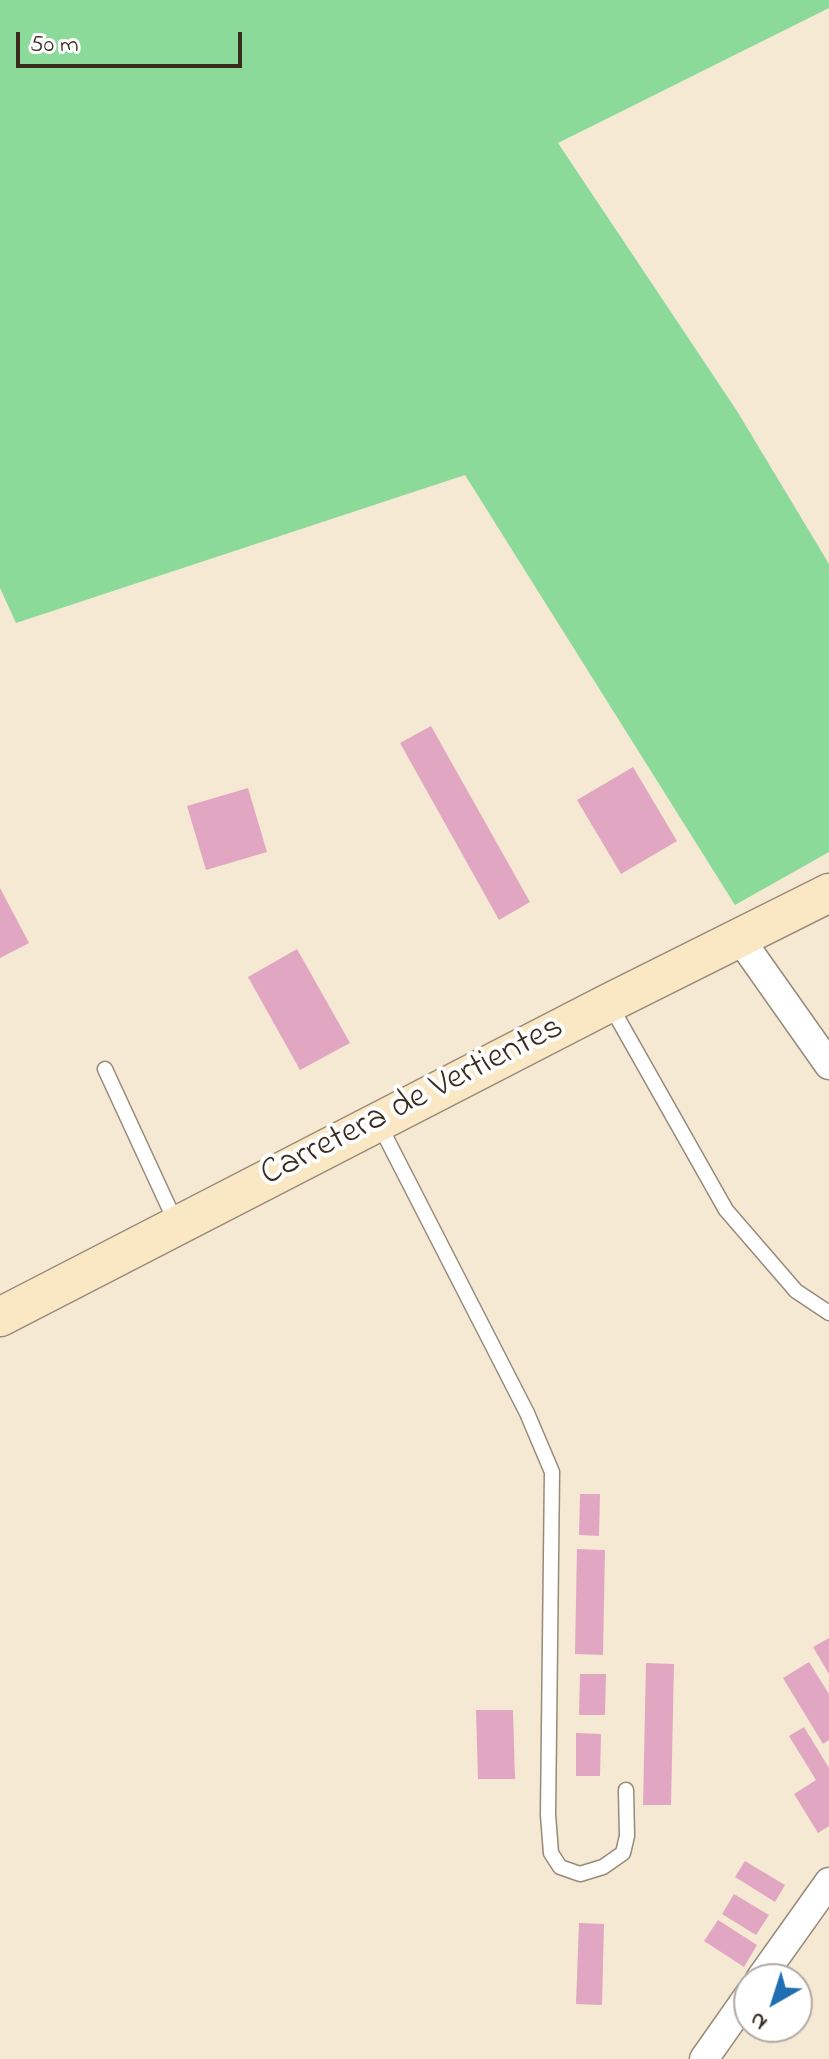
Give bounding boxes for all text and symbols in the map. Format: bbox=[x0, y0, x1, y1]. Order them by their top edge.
scale bar bbox=[20, 16, 246, 66]
text: 50 m bbox=[30, 28, 79, 63]
street label: Carretera de Vertientes bbox=[254, 1008, 572, 1198]
north arrow bbox=[733, 1963, 813, 2043]
text: N bbox=[743, 2003, 775, 2037]

